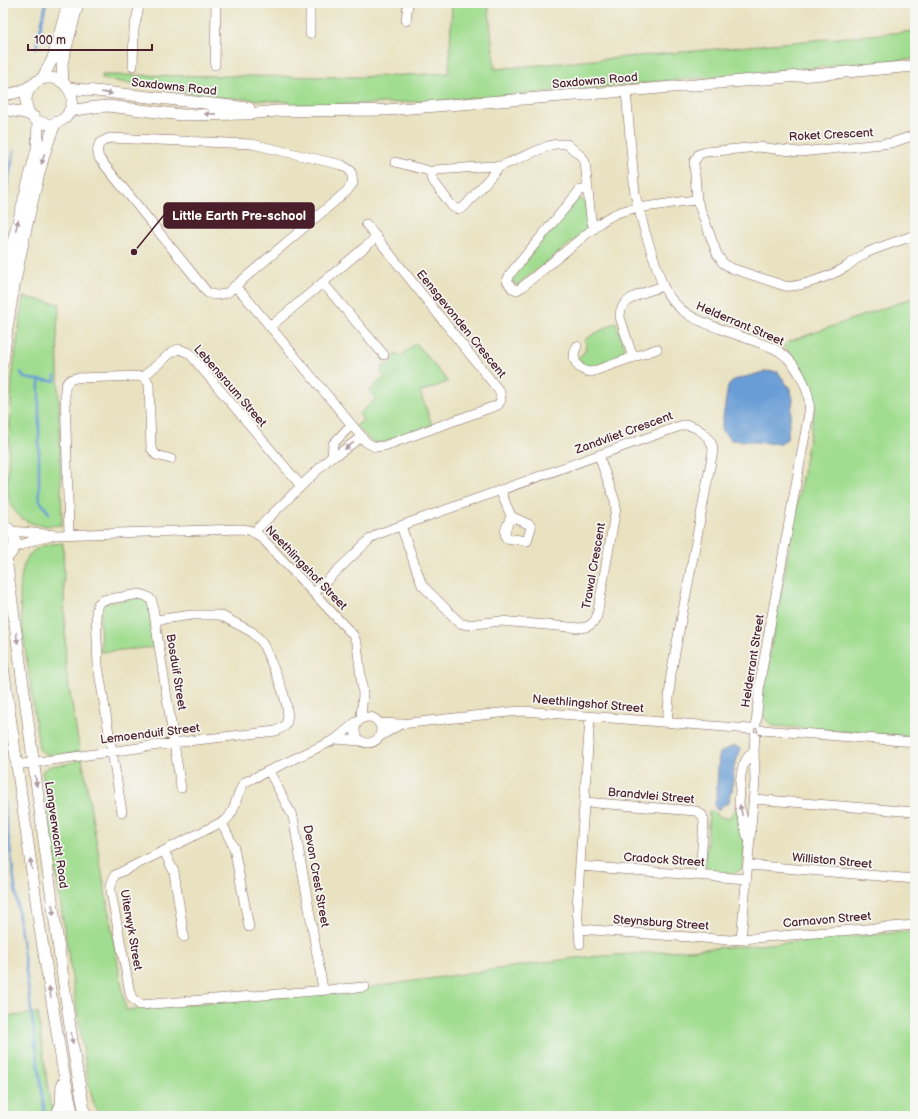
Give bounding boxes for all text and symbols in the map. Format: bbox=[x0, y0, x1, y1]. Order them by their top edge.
scale bar bbox=[28, 26, 152, 52]
text: 100 m bbox=[34, 33, 66, 48]
street label: Saxdowns Road bbox=[552, 70, 639, 92]
street label: Saxdowns Road bbox=[130, 75, 218, 99]
one-way arrow bbox=[101, 90, 113, 96]
one-way arrow bbox=[204, 111, 216, 118]
street label: Roket Crescent bbox=[788, 125, 874, 145]
one-way arrow bbox=[40, 153, 46, 165]
callout: Little Earth Pre-school bbox=[164, 203, 314, 228]
text: Little Earth Pre-school bbox=[172, 208, 306, 224]
one-way arrow bbox=[15, 219, 21, 232]
street label: Eensgevonden Crescent bbox=[413, 267, 509, 381]
street label: Helderrant Street bbox=[694, 299, 787, 349]
street label: Lebensraum Street bbox=[190, 342, 270, 430]
street label: Zandvliet Crescent bbox=[572, 408, 675, 458]
one-way arrow bbox=[344, 442, 354, 450]
street label: Trawal Crescent bbox=[579, 521, 609, 611]
street label: Neethlingshof Street bbox=[262, 523, 350, 614]
street label: Helderrant Street bbox=[738, 613, 768, 709]
one-way arrow bbox=[14, 632, 20, 644]
street label: Bosduif Street bbox=[163, 633, 189, 712]
street label: Neethlingshof Street bbox=[532, 692, 645, 716]
street label: Lemoenduif Street bbox=[99, 720, 201, 748]
one-way arrow bbox=[33, 775, 39, 787]
street label: Langverwacht Road bbox=[41, 781, 71, 890]
street label: Brandvlei Street bbox=[607, 785, 695, 807]
one-way arrow bbox=[738, 803, 744, 815]
street label: Devon Crest Street bbox=[300, 824, 332, 929]
street label: Cradock Street bbox=[623, 850, 705, 870]
street label: Williston Street bbox=[791, 850, 873, 872]
one-way arrow bbox=[28, 858, 34, 870]
street label: Uiterwyk Street bbox=[116, 888, 146, 972]
one-way arrow bbox=[50, 904, 56, 916]
street label: Carnavon Street bbox=[782, 909, 872, 931]
street label: Steynsburg Street bbox=[613, 912, 710, 934]
one-way arrow bbox=[47, 986, 53, 998]
one-way arrow bbox=[69, 1032, 75, 1044]

